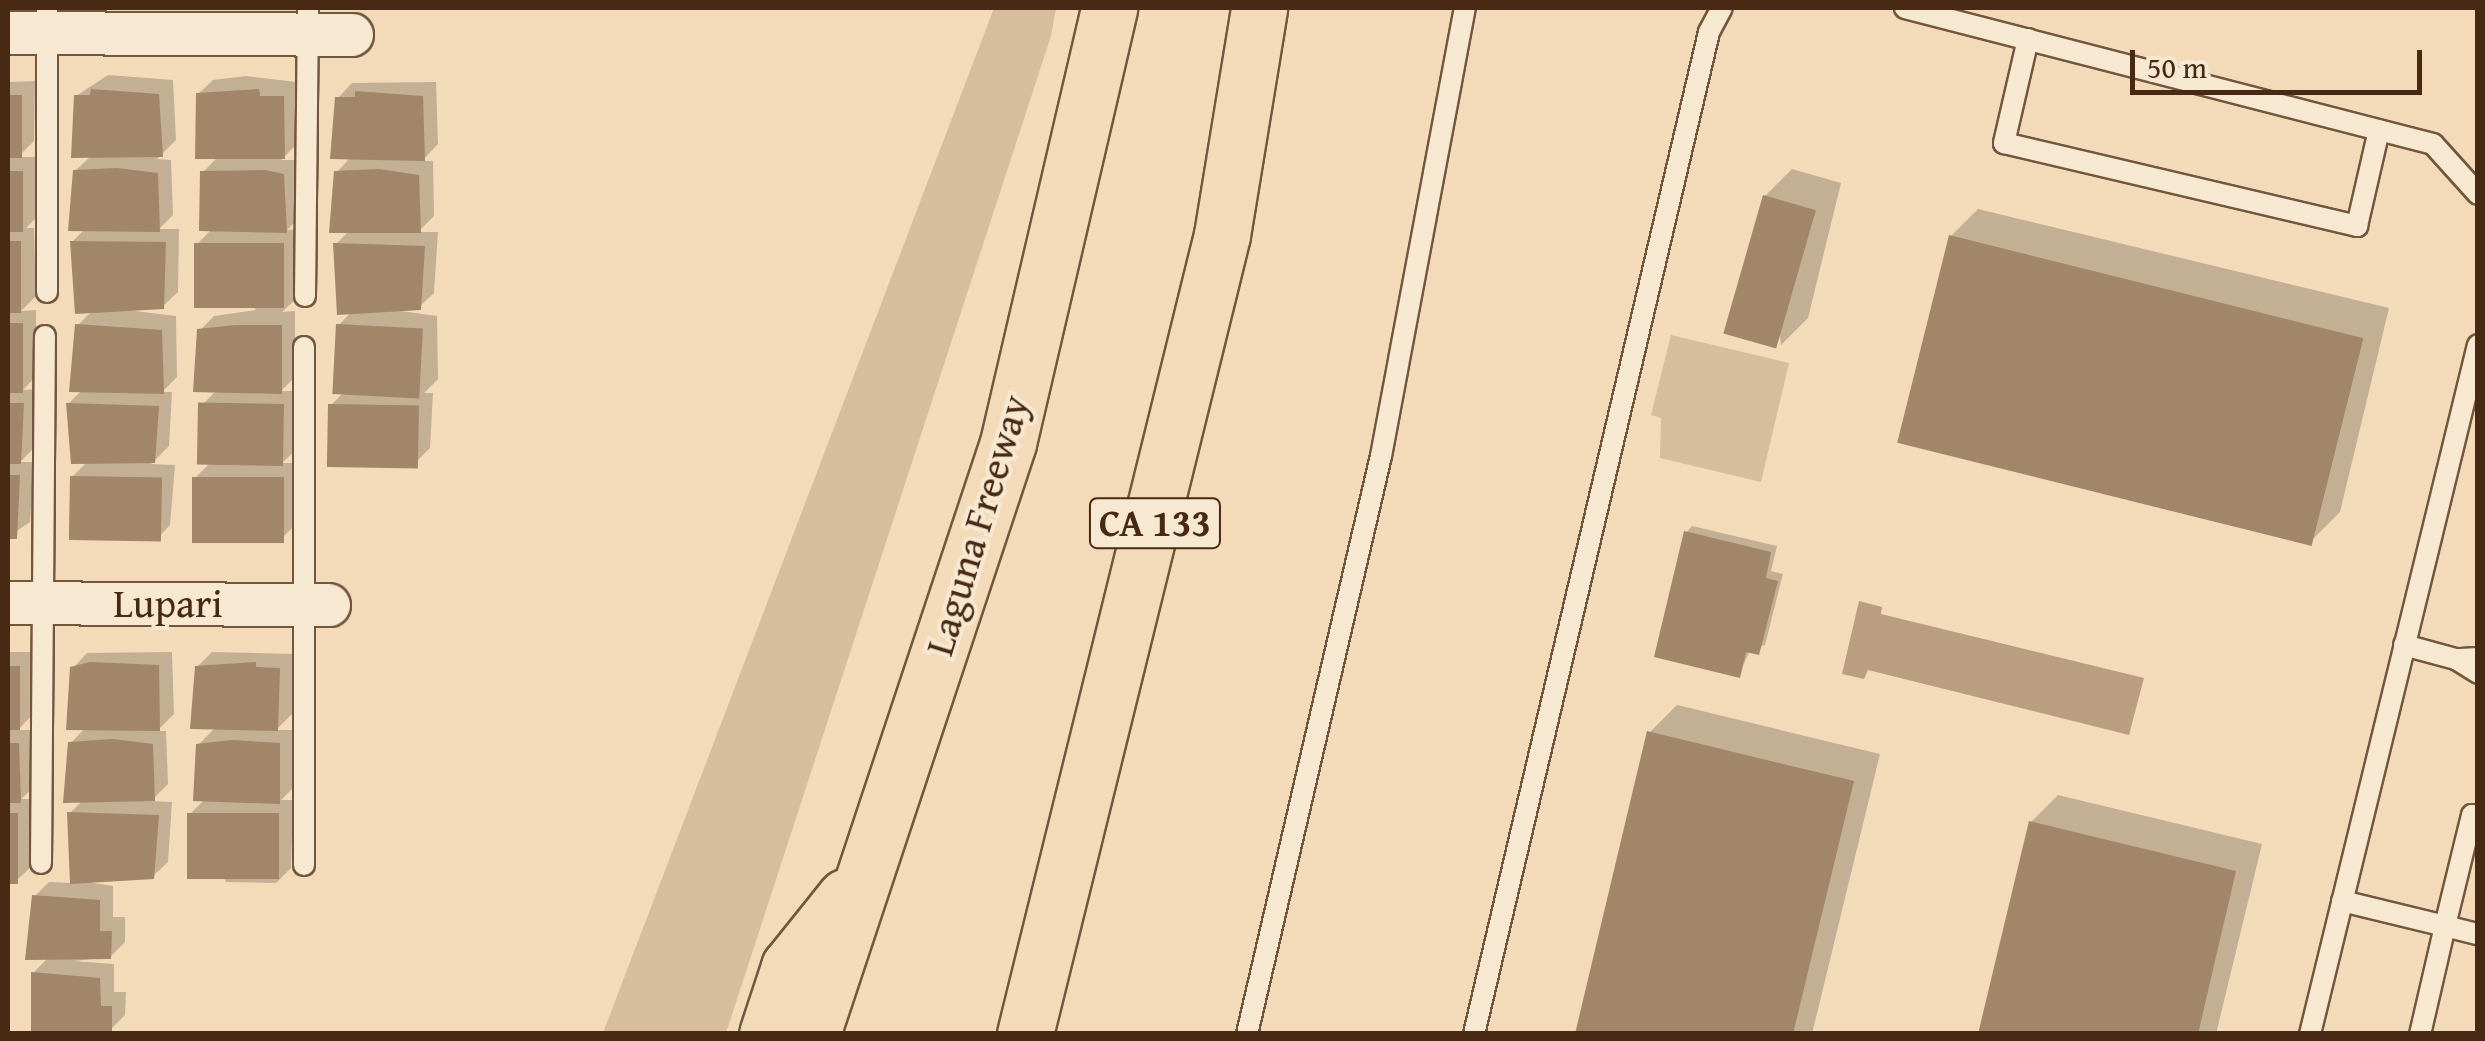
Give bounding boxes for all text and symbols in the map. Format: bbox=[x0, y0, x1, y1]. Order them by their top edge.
scale bar bbox=[2135, 30, 2428, 92]
text: 50 m bbox=[2147, 45, 2207, 89]
street label: Laguna Freeway bbox=[915, 389, 1039, 661]
road number: CA 133 bbox=[1088, 490, 1222, 556]
street label: Lupari bbox=[113, 579, 223, 627]

